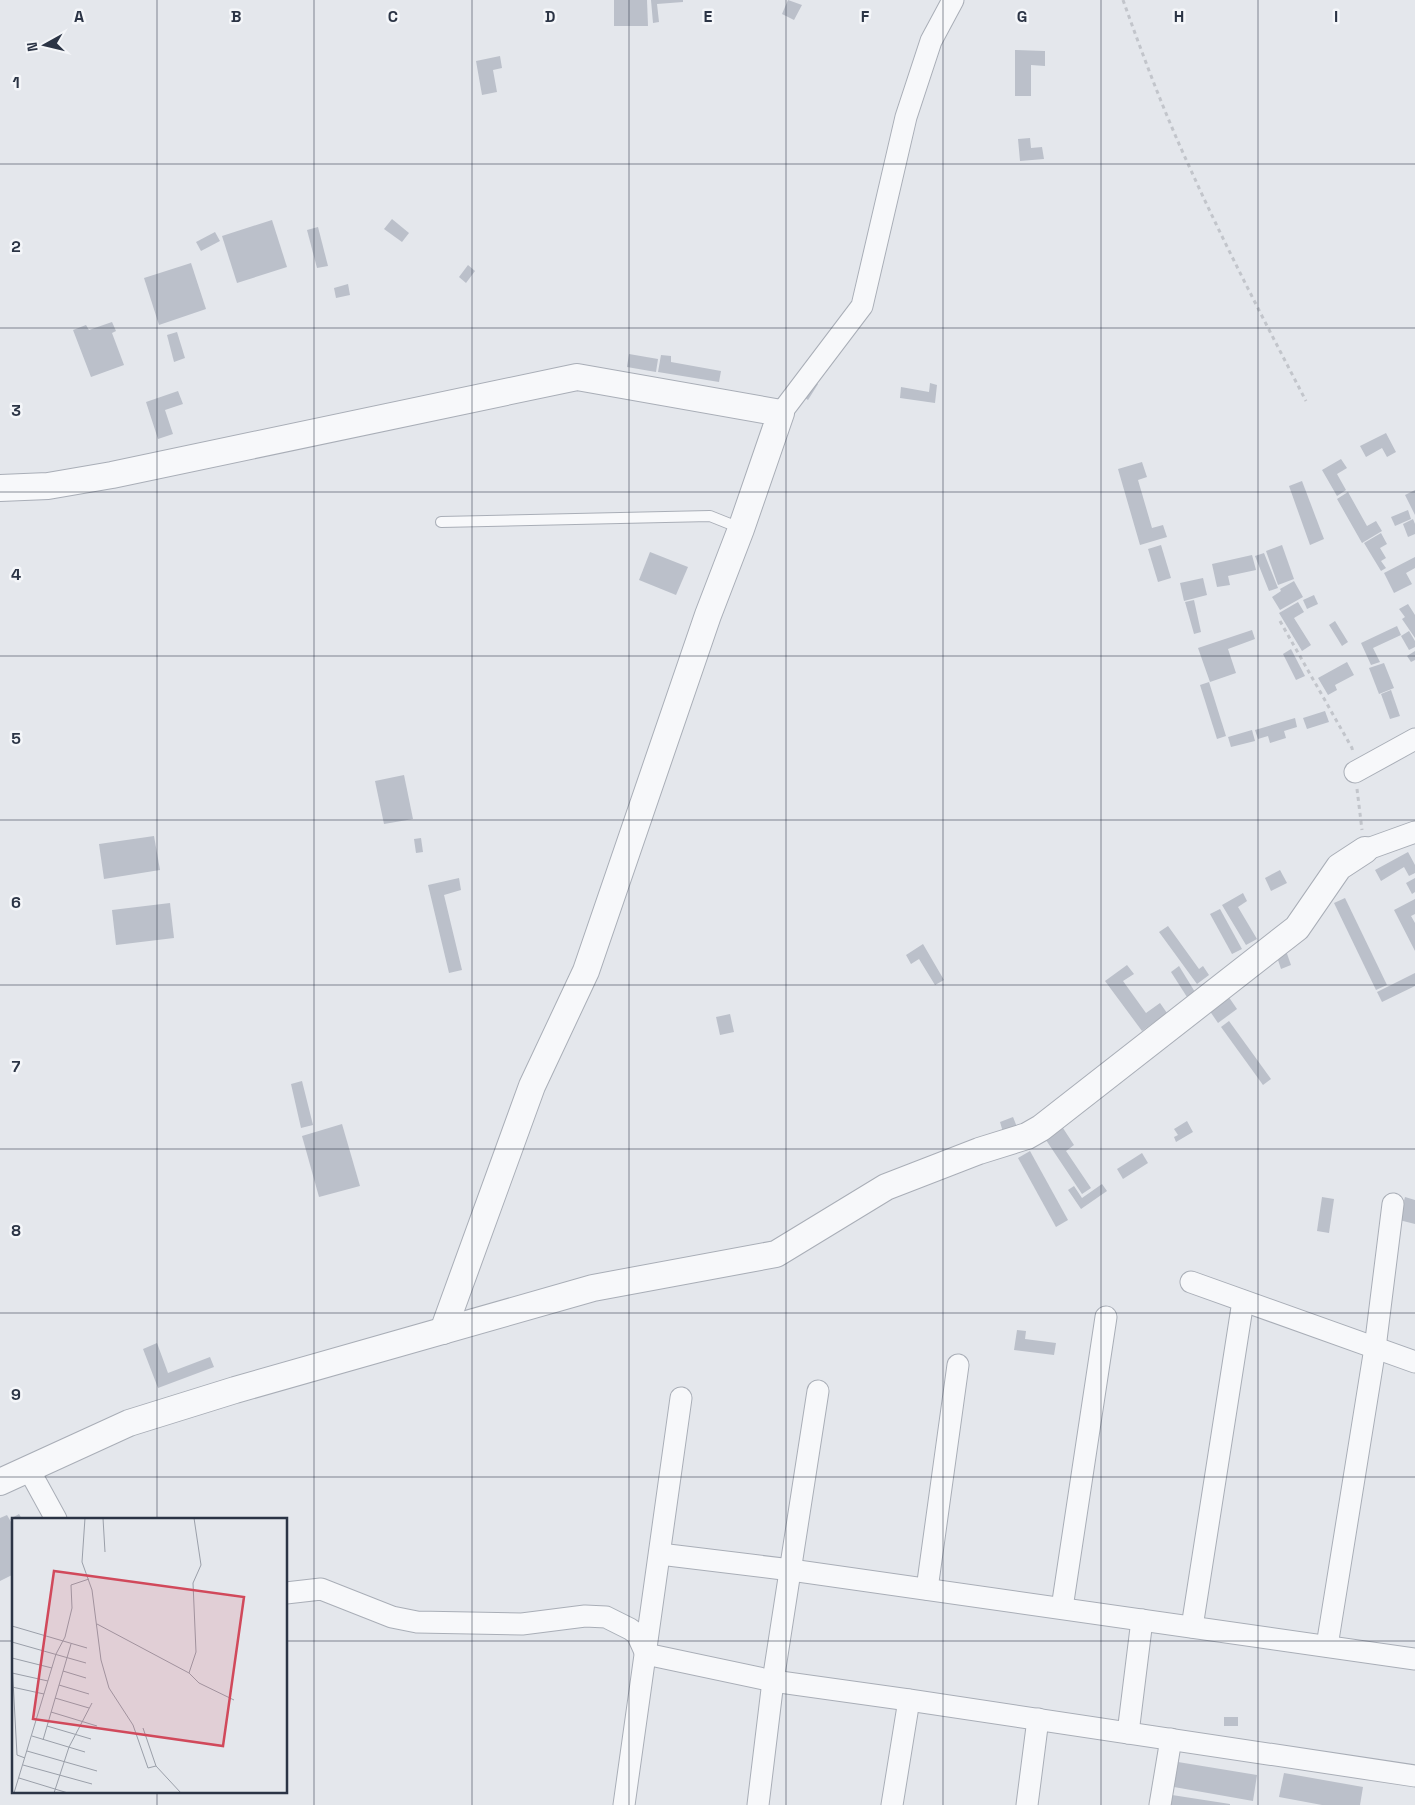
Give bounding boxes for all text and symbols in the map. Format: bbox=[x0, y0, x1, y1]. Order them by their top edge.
text: A bbox=[74, 6, 84, 27]
text: B bbox=[231, 6, 241, 27]
text: C bbox=[388, 6, 398, 27]
text: D bbox=[545, 6, 555, 27]
text: E bbox=[704, 6, 713, 27]
text: F bbox=[861, 6, 870, 27]
text: G bbox=[1017, 6, 1027, 27]
text: H bbox=[1174, 6, 1184, 27]
text: I bbox=[1334, 6, 1338, 27]
north arrow bbox=[20, 20, 70, 70]
text: N bbox=[23, 41, 42, 53]
text: 1 bbox=[12, 72, 20, 93]
text: 2 bbox=[11, 236, 21, 257]
text: 3 bbox=[11, 400, 21, 421]
text: 4 bbox=[11, 564, 21, 585]
text: 5 bbox=[11, 728, 21, 749]
text: 6 bbox=[11, 892, 21, 913]
text: 7 bbox=[12, 1056, 21, 1077]
text: 8 bbox=[11, 1220, 21, 1241]
text: 9 bbox=[11, 1384, 21, 1405]
inset map bbox=[12, 1518, 288, 1792]

